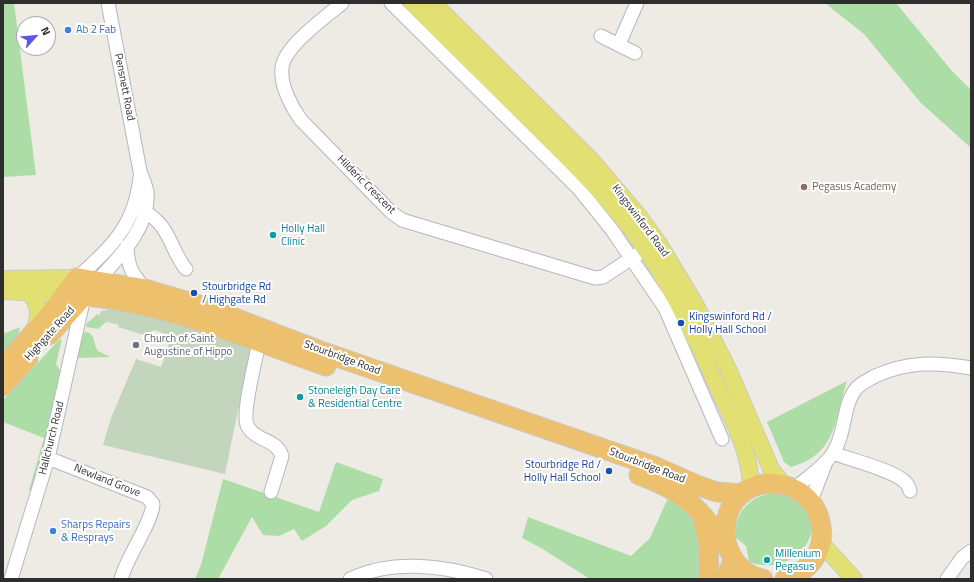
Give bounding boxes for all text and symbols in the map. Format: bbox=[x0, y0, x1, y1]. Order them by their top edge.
north arrow bbox=[16, 16, 56, 56]
place label: Ab 2 Fab bbox=[76, 23, 116, 37]
text: N bbox=[37, 24, 55, 38]
marker: Ab 2 Fab bbox=[63, 25, 73, 35]
street label: Pensnett Road bbox=[111, 52, 137, 122]
street label: Hilderic Crescent bbox=[334, 153, 398, 217]
place label: Pegasus Academy bbox=[812, 180, 896, 194]
street label: Kingswinford Road bbox=[609, 182, 671, 260]
marker: Pegasus Academy bbox=[799, 182, 809, 192]
place label: Holly Hall Clinic bbox=[281, 222, 325, 248]
marker: Holly Hall Clinic bbox=[268, 230, 278, 240]
place label: Stourbridge Rd / Highgate Rd bbox=[202, 280, 271, 306]
marker: Stourbridge Rd / Highgate Rd bbox=[189, 288, 199, 298]
street label: Highgate Road bbox=[22, 304, 78, 364]
place label: Kingswinford Rd / Holly Hall School bbox=[689, 310, 772, 336]
marker: Kingswinford Rd / Holly Hall School bbox=[676, 318, 686, 328]
place label: Church of Saint Augustine of Hippo bbox=[144, 332, 232, 358]
street label: Stourbridge Road bbox=[302, 338, 382, 378]
marker: Church of Saint Augustine of Hippo bbox=[131, 340, 141, 350]
place label: Stoneleigh Day Care & Residential Centre bbox=[308, 384, 402, 410]
marker: Stoneleigh Day Care & Residential Centre bbox=[295, 392, 305, 402]
street label: Hallchurch Road bbox=[37, 400, 67, 476]
street label: Stourbridge Road bbox=[607, 445, 687, 487]
place label: Stourbridge Rd / Holly Hall School bbox=[524, 458, 601, 484]
street label: Newland Grove bbox=[72, 462, 142, 500]
marker: Stourbridge Rd / Holly Hall School bbox=[604, 466, 614, 476]
place label: Sharps Repairs & Resprays bbox=[61, 518, 130, 544]
marker: Sharps Repairs & Resprays bbox=[48, 526, 58, 536]
place label: Millenium Pegasus bbox=[775, 547, 821, 573]
marker: Millenium Pegasus bbox=[762, 555, 772, 565]

